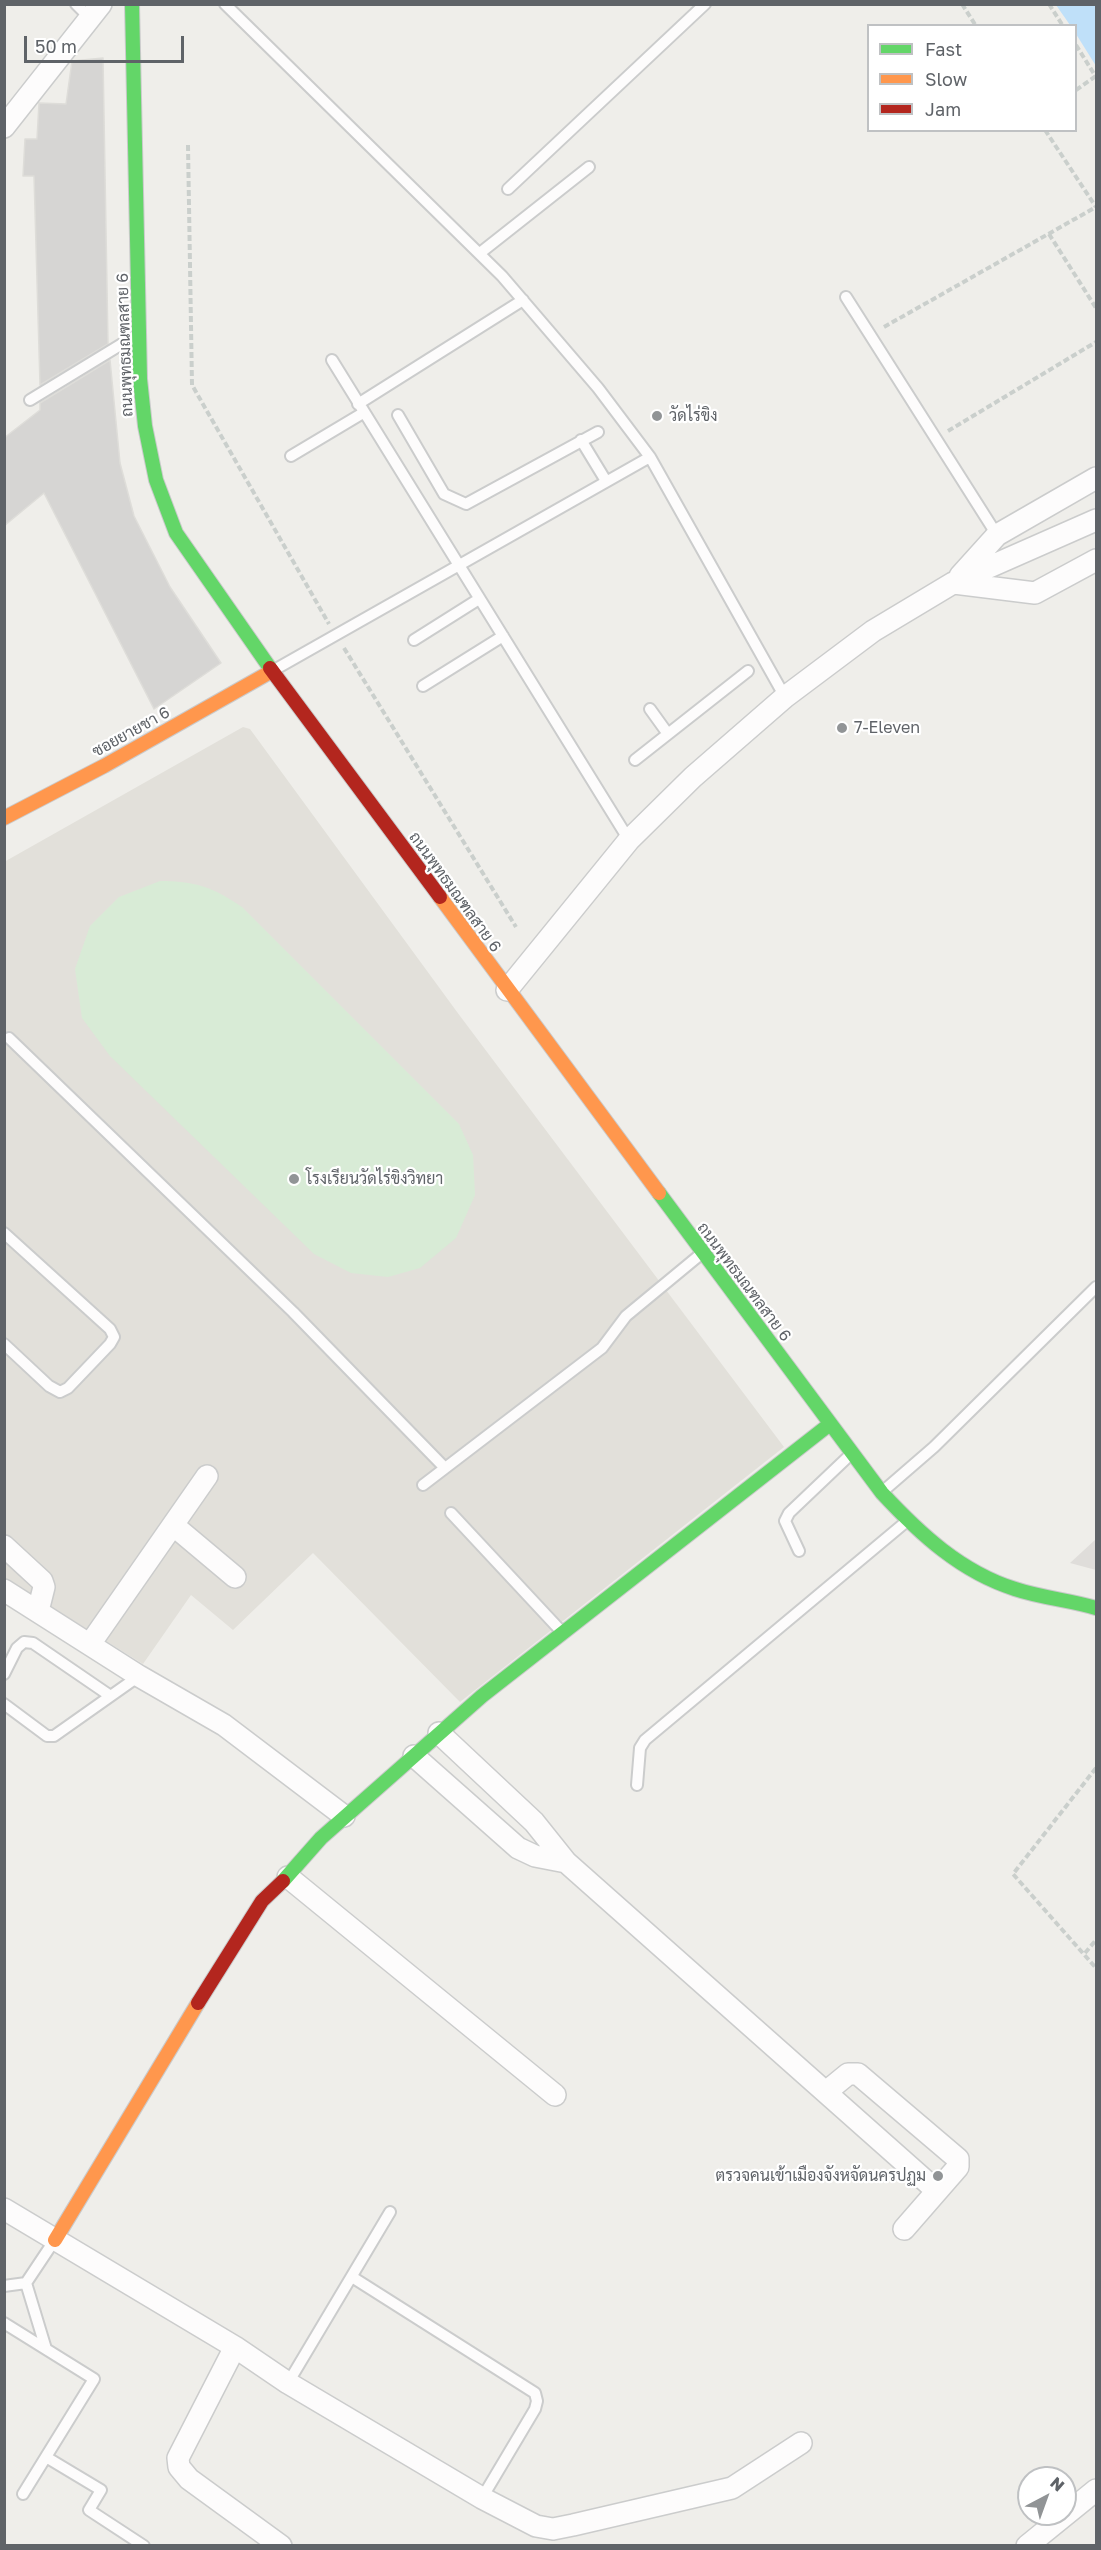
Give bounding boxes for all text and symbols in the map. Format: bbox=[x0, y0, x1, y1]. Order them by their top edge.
scale bar bbox=[27, 24, 188, 62]
legend bbox=[867, 24, 1077, 132]
text: 50 m bbox=[35, 35, 77, 57]
text: Fast bbox=[925, 38, 962, 60]
text: Slow bbox=[925, 68, 967, 90]
text: Jam bbox=[925, 98, 961, 120]
street label: ถนนพุทธมณฑลสาย 6 bbox=[113, 273, 137, 417]
place label: วัดไร่ขิง bbox=[669, 406, 717, 426]
marker: วัดไร่ขิง bbox=[650, 409, 664, 423]
street label: ซอยยายชา 6 bbox=[89, 703, 173, 761]
place label: 7-Eleven bbox=[854, 718, 920, 738]
marker: 7-Eleven bbox=[835, 721, 849, 735]
street label: ถนนพุทธมณฑลสาย 6 bbox=[405, 828, 505, 956]
place label: โรงเรียนวัดไร่ขิงวิทยา bbox=[306, 1169, 443, 1189]
marker: โรงเรียนวัดไร่ขิงวิทยา bbox=[287, 1172, 301, 1186]
street label: ถนนพุทธมณฑลสาย 6 bbox=[693, 1219, 795, 1345]
place label: ตรวจคนเข้าเมืองจังหจัดนครปฏม bbox=[716, 2166, 926, 2186]
marker: ตรวจคนเข้าเมืองจังหจัดนครปฏม bbox=[931, 2169, 945, 2183]
north arrow bbox=[1017, 2466, 1077, 2526]
text: N bbox=[1046, 2472, 1069, 2495]

